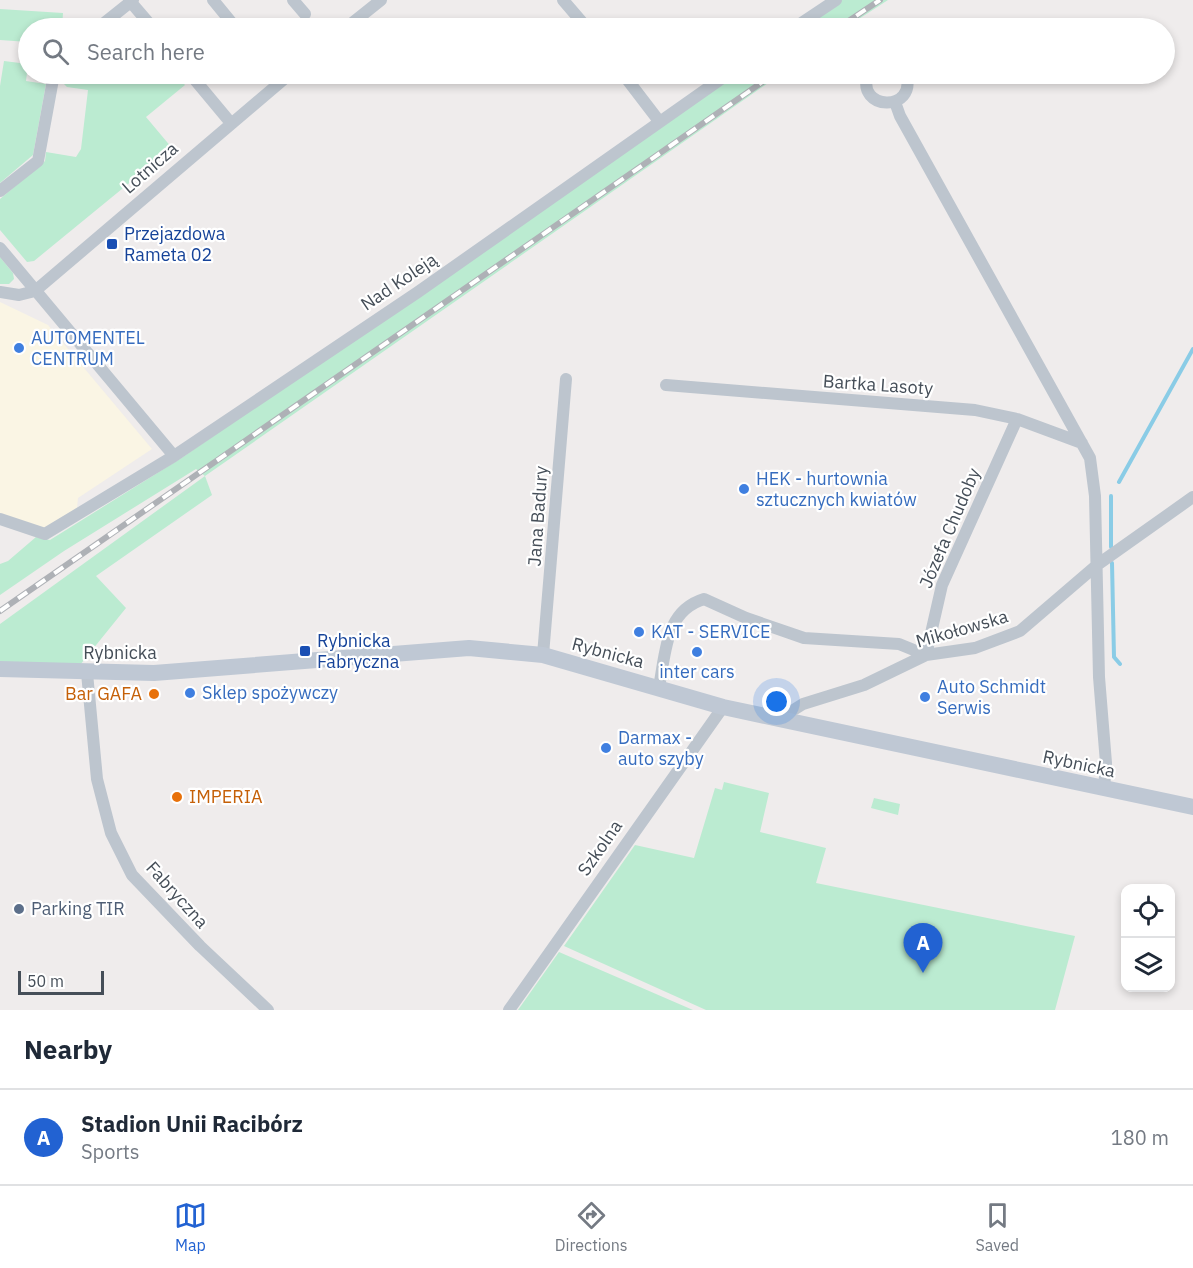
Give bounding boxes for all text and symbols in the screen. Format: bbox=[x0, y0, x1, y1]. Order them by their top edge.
search box bbox=[18, 18, 1175, 84]
icon: search bbox=[39, 35, 72, 68]
text: Search here bbox=[87, 37, 205, 66]
street label: Lotnicza bbox=[117, 137, 183, 198]
place label: Przejazdowa Rameta 02 bbox=[124, 222, 226, 266]
marker: Przejazdowa Rameta 02 bbox=[105, 237, 119, 251]
street label: Nad Koleją bbox=[356, 248, 442, 315]
place label: AUTOMENTEL CENTRUM bbox=[31, 326, 145, 370]
marker: AUTOMENTEL CENTRUM bbox=[12, 341, 26, 355]
street label: Bartka Lasoty bbox=[822, 369, 934, 400]
street label: Józefa Chudoby bbox=[914, 464, 985, 591]
street label: Jana Badury bbox=[523, 465, 552, 567]
place label: HEK - hurtownia sztucznych kwiatów bbox=[756, 467, 917, 511]
marker: HEK - hurtownia sztucznych kwiatów bbox=[737, 482, 751, 496]
street label: Mikołowska bbox=[913, 604, 1011, 653]
place label: KAT - SERVICE bbox=[651, 620, 771, 643]
marker: KAT - SERVICE bbox=[632, 625, 646, 639]
place label: Rybnicka Fabryczna bbox=[317, 629, 400, 673]
street label: Rybnicka bbox=[570, 632, 647, 673]
street label: Rybnicka bbox=[83, 641, 157, 664]
marker: Rybnicka Fabryczna bbox=[298, 644, 312, 658]
marker: inter cars bbox=[690, 645, 704, 659]
place label: inter cars bbox=[659, 660, 735, 683]
place label: Auto Schmidt Serwis bbox=[937, 675, 1046, 719]
place label: Sklep spożywczy bbox=[202, 681, 338, 704]
place label: Bar GAFA bbox=[65, 682, 142, 705]
marker: Sklep spożywczy bbox=[183, 686, 197, 700]
marker: Bar GAFA bbox=[147, 687, 161, 701]
your location bbox=[762, 687, 791, 716]
marker: Auto Schmidt Serwis bbox=[918, 690, 932, 704]
place label: Darmax - auto szyby bbox=[618, 726, 704, 770]
marker: Darmax - auto szyby bbox=[599, 741, 613, 755]
street label: Rybnicka bbox=[1041, 745, 1118, 782]
place label: IMPERIA bbox=[189, 785, 263, 808]
marker: IMPERIA bbox=[170, 790, 184, 804]
street label: Szkolna bbox=[572, 815, 627, 880]
street label: Fabryczna bbox=[141, 856, 214, 933]
map controls bbox=[1121, 884, 1175, 992]
button: locate bbox=[1121, 884, 1175, 938]
place label: Parking TIR bbox=[31, 897, 125, 920]
marker: Parking TIR bbox=[12, 902, 26, 916]
pin: A bbox=[904, 924, 942, 973]
button: layers bbox=[1121, 938, 1175, 992]
scale bar bbox=[18, 968, 104, 996]
text: 50 m bbox=[27, 971, 64, 991]
text: Nearby bbox=[24, 1032, 112, 1066]
text: Stadion Unii Racibórz bbox=[81, 1109, 303, 1138]
text: A bbox=[37, 1124, 50, 1151]
text: 180 m bbox=[1111, 1124, 1169, 1151]
text: Sports bbox=[81, 1138, 140, 1165]
tab: Map bbox=[174, 1199, 207, 1255]
tab: Directions bbox=[555, 1199, 628, 1255]
tab: Saved bbox=[976, 1199, 1019, 1255]

